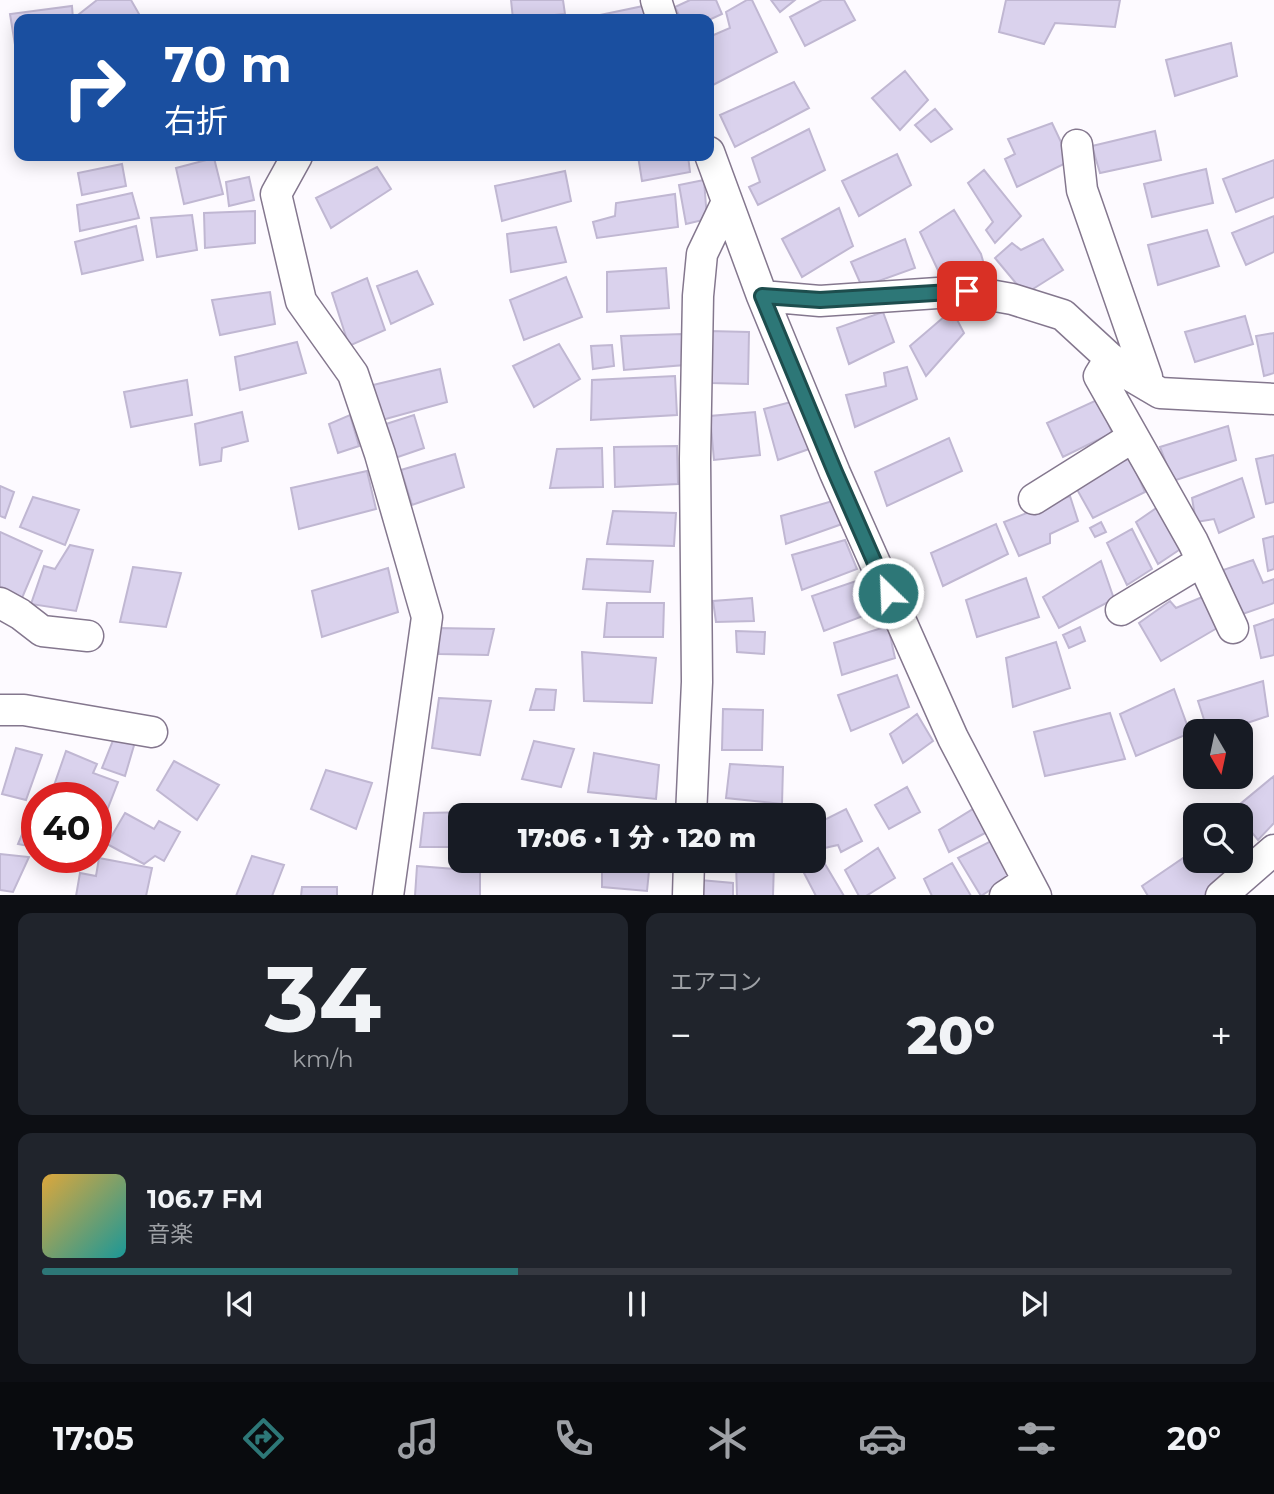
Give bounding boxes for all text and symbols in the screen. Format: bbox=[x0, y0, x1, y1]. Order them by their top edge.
text: 70 m bbox=[164, 35, 292, 94]
icon: right bbox=[49, 42, 140, 133]
text: 右折 bbox=[164, 101, 228, 140]
pin bbox=[937, 261, 997, 321]
icon: arrive bbox=[948, 272, 986, 310]
position arrow bbox=[851, 556, 925, 630]
north arrow bbox=[1183, 719, 1253, 789]
map controls bbox=[1183, 719, 1253, 873]
speed limit sign: 40 bbox=[21, 782, 112, 873]
button: search bbox=[1183, 803, 1253, 873]
text: 17:06 · 1 分 · 120 m bbox=[518, 822, 756, 854]
text: 34 bbox=[265, 944, 381, 1055]
text: エアコン bbox=[670, 968, 762, 996]
text: 20° bbox=[907, 1004, 995, 1067]
text: − bbox=[670, 1012, 692, 1059]
text: + bbox=[1210, 1012, 1232, 1059]
text: km/h bbox=[292, 1045, 354, 1073]
text: 106.7 FM bbox=[147, 1183, 263, 1215]
text: 音楽 bbox=[147, 1220, 193, 1248]
icon: previous bbox=[221, 1285, 259, 1323]
icon: pause bbox=[618, 1285, 656, 1323]
icon: next bbox=[1015, 1285, 1053, 1323]
icon: directions bbox=[239, 1414, 288, 1463]
icon: music bbox=[394, 1414, 443, 1463]
icon: phone bbox=[549, 1414, 598, 1463]
icon: climate bbox=[703, 1414, 752, 1463]
icon: car bbox=[858, 1414, 907, 1463]
icon: filters bbox=[1012, 1414, 1061, 1463]
text: 17:05 bbox=[53, 1419, 134, 1458]
text: 20° bbox=[1167, 1419, 1221, 1458]

